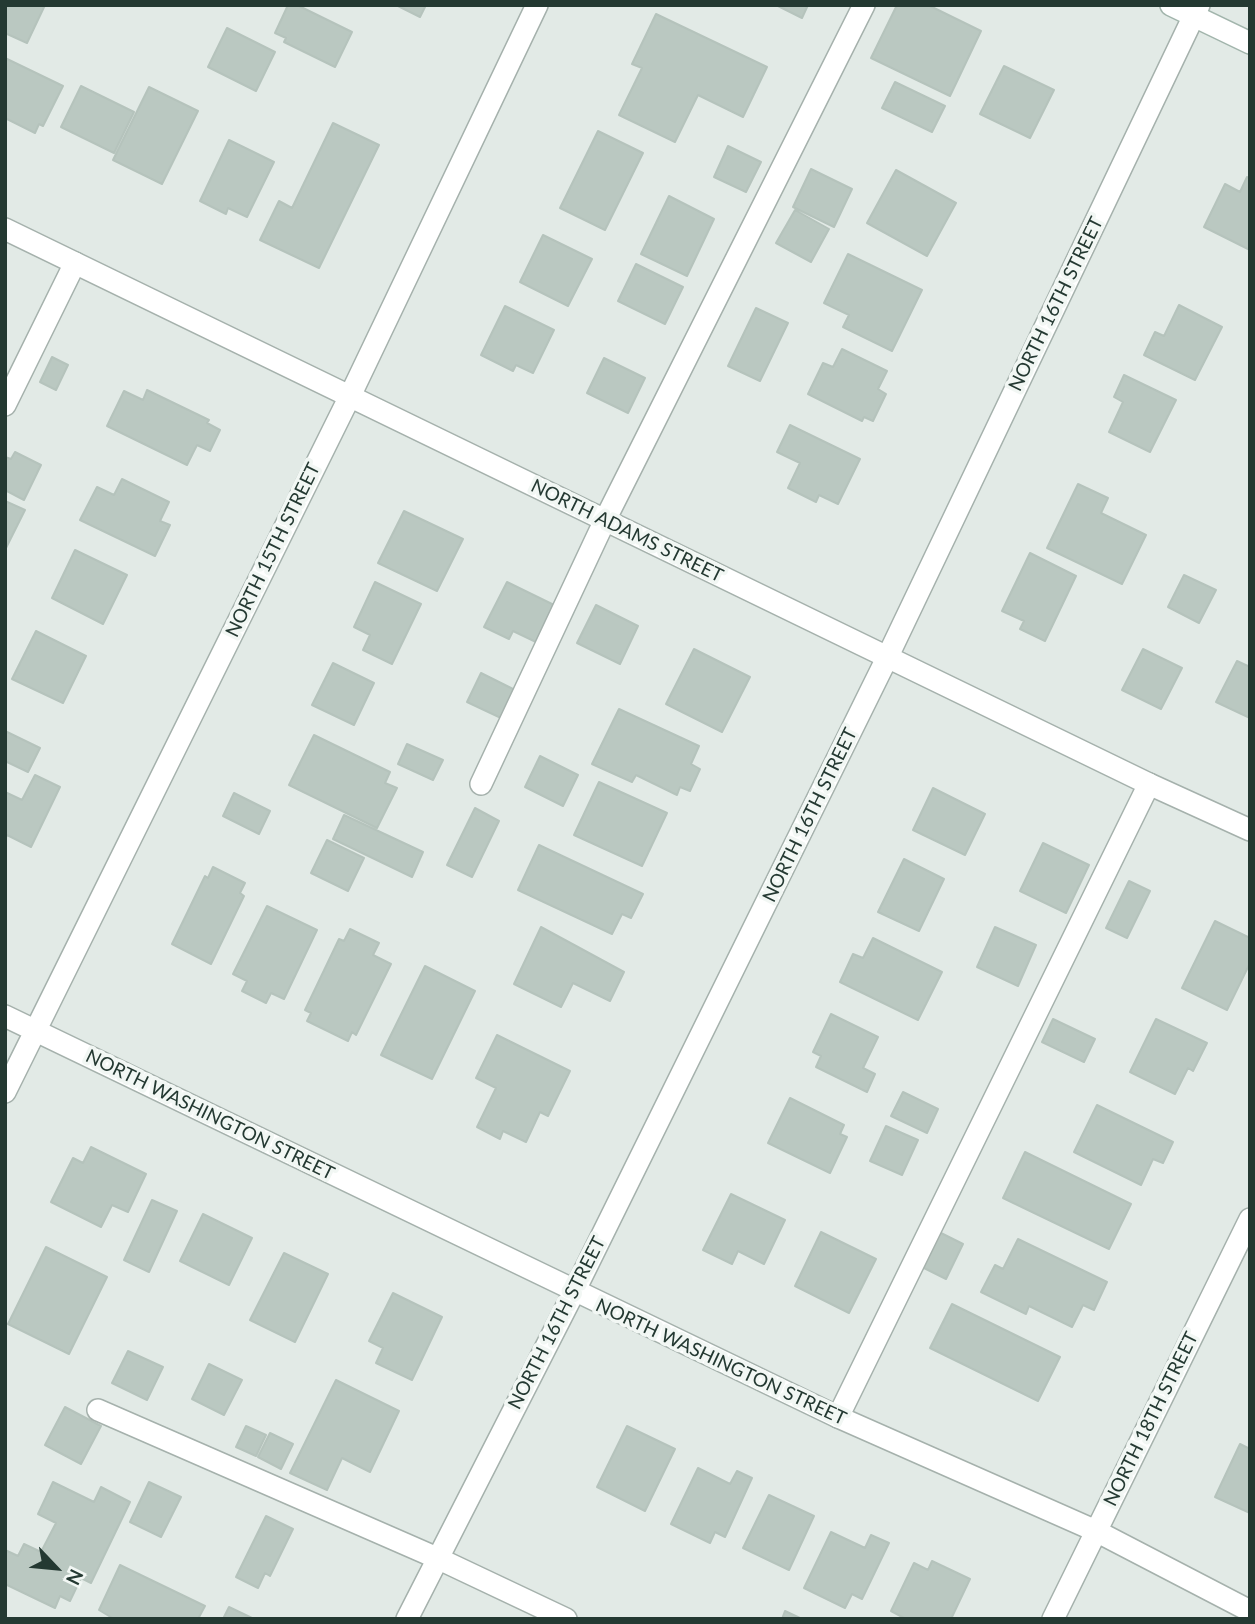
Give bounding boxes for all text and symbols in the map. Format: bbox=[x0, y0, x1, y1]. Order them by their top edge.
street label: NORTH 16TH STREET bbox=[1004, 213, 1108, 395]
street label: NORTH 15TH STREET bbox=[221, 459, 325, 641]
street label: NORTH ADAMS STREET bbox=[527, 475, 727, 587]
street label: NORTH 16TH STREET bbox=[758, 724, 862, 906]
street label: NORTH WASHINGTON STREET bbox=[82, 1045, 338, 1185]
street label: NORTH 16TH STREET bbox=[503, 1233, 611, 1413]
street label: NORTH WASHINGTON STREET bbox=[592, 1294, 850, 1430]
street label: NORTH 18TH STREET bbox=[1099, 1328, 1203, 1510]
north arrow bbox=[21, 1533, 91, 1603]
text: N bbox=[62, 1566, 89, 1589]

